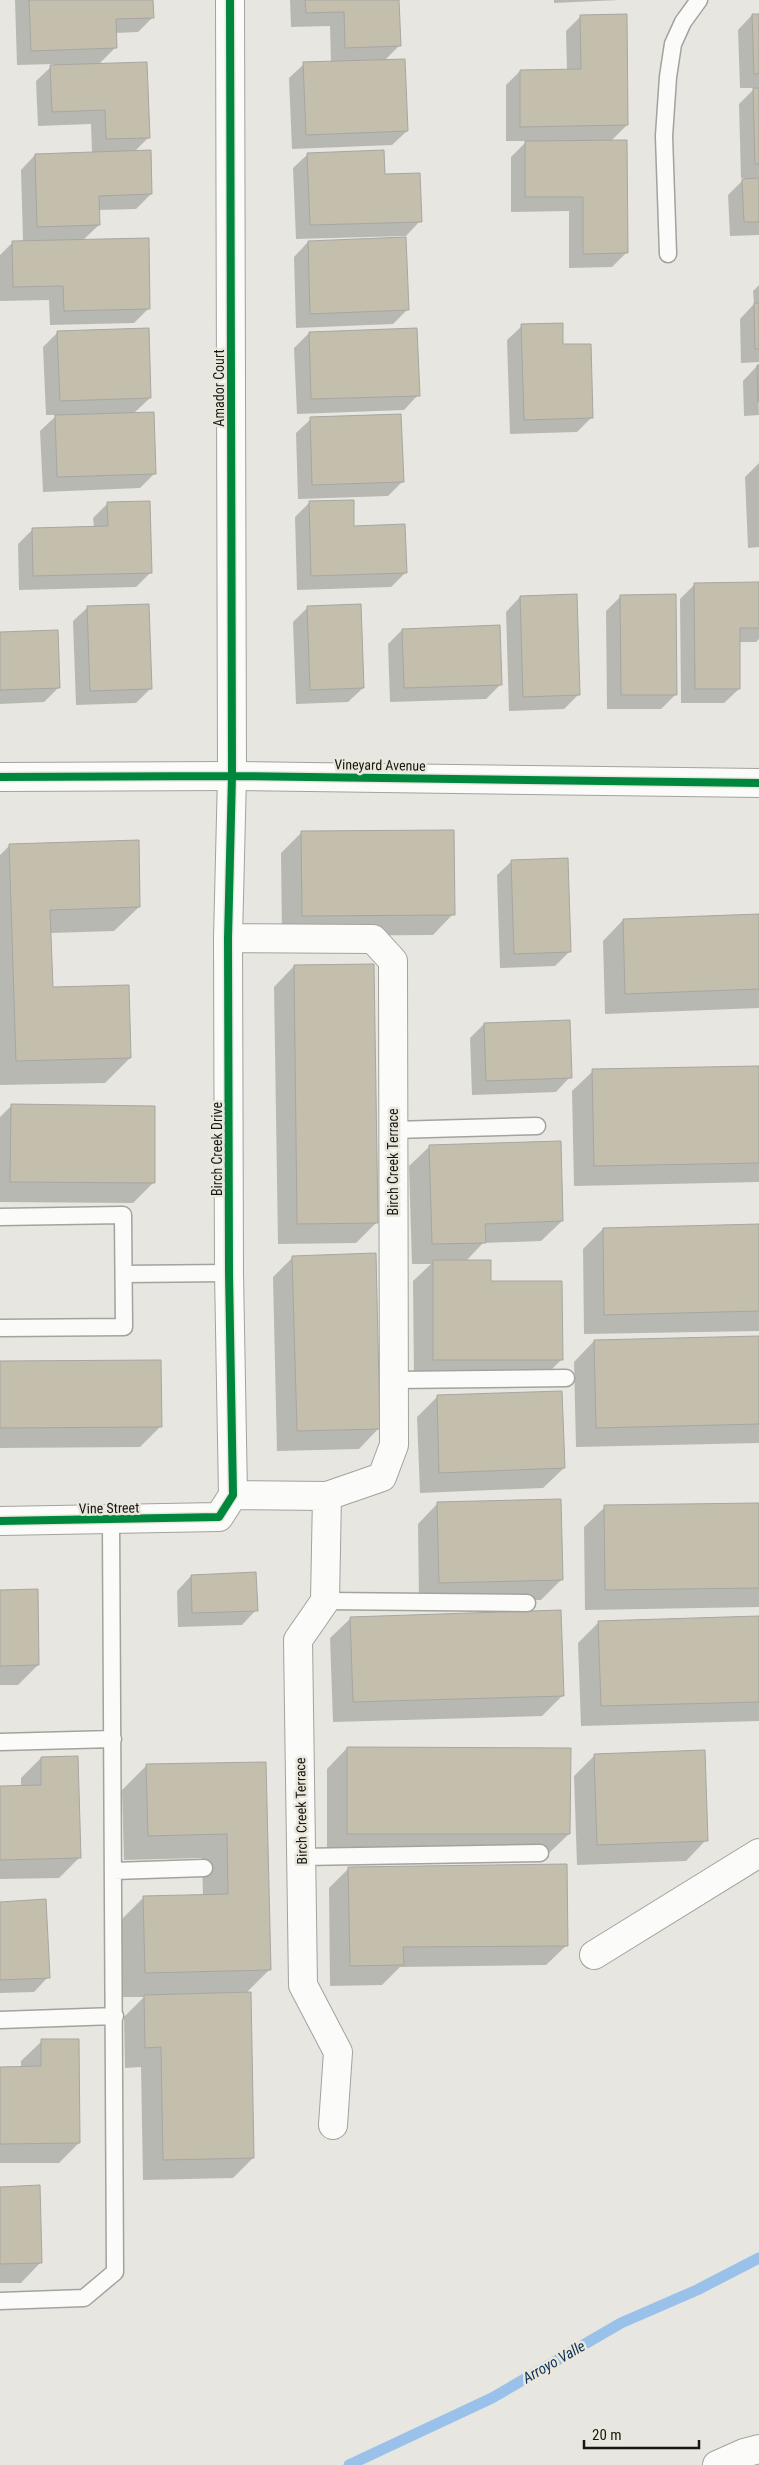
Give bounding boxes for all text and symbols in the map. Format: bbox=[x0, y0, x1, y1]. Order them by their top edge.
street label: Amador Court bbox=[211, 349, 227, 427]
street label: Vineyard Avenue bbox=[334, 756, 426, 774]
street label: Birch Creek Drive bbox=[209, 1102, 225, 1196]
street label: Birch Creek Terrace bbox=[385, 1108, 401, 1216]
street label: Vine Street bbox=[79, 1499, 139, 1517]
street label: Birch Creek Terrace bbox=[292, 1757, 310, 1865]
water label: Arroyo Valle bbox=[519, 2337, 589, 2388]
scale bar bbox=[584, 2418, 699, 2450]
text: 20 m bbox=[592, 2426, 622, 2444]

